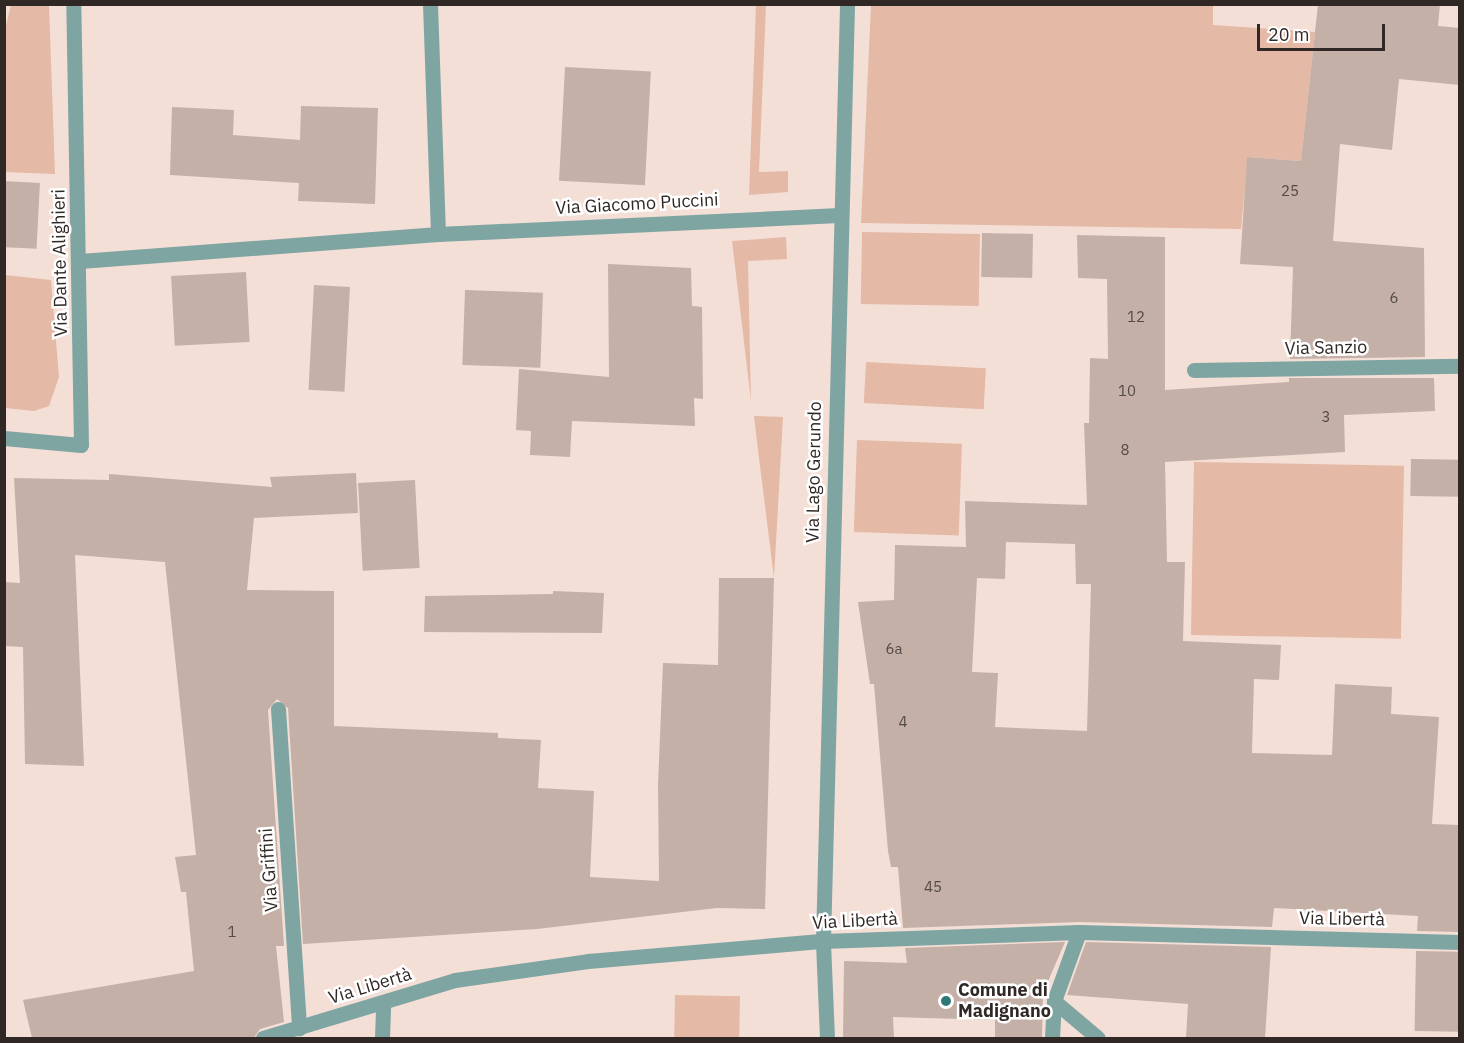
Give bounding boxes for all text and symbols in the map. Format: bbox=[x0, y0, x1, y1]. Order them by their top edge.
scale bar bbox=[1260, 12, 1388, 50]
text: 20 m bbox=[1268, 23, 1310, 46]
house number: 25 bbox=[1281, 182, 1299, 200]
street label: Via Dante Alighieri bbox=[48, 189, 72, 337]
street label: Via Giacomo Puccini bbox=[555, 189, 719, 219]
house number: 6 bbox=[1390, 289, 1398, 307]
house number: 12 bbox=[1127, 308, 1145, 326]
street label: Via Sanzio bbox=[1285, 336, 1367, 360]
house number: 10 bbox=[1118, 382, 1136, 400]
street label: Via Lago Gerundo bbox=[802, 401, 826, 543]
house number: 3 bbox=[1322, 408, 1330, 426]
house number: 8 bbox=[1121, 441, 1129, 459]
house number: 6a bbox=[885, 640, 903, 658]
house number: 4 bbox=[899, 713, 907, 731]
street label: Via Griffini bbox=[255, 827, 283, 913]
house number: 45 bbox=[924, 878, 942, 896]
street label: Via Libertà bbox=[1299, 907, 1385, 931]
street label: Via Libertà bbox=[812, 908, 898, 934]
house number: 1 bbox=[228, 923, 236, 941]
street label: Via Libertà bbox=[326, 963, 414, 1009]
place label: Comune di Madignano bbox=[958, 980, 1051, 1022]
marker: Comune di Madignano bbox=[939, 994, 953, 1008]

